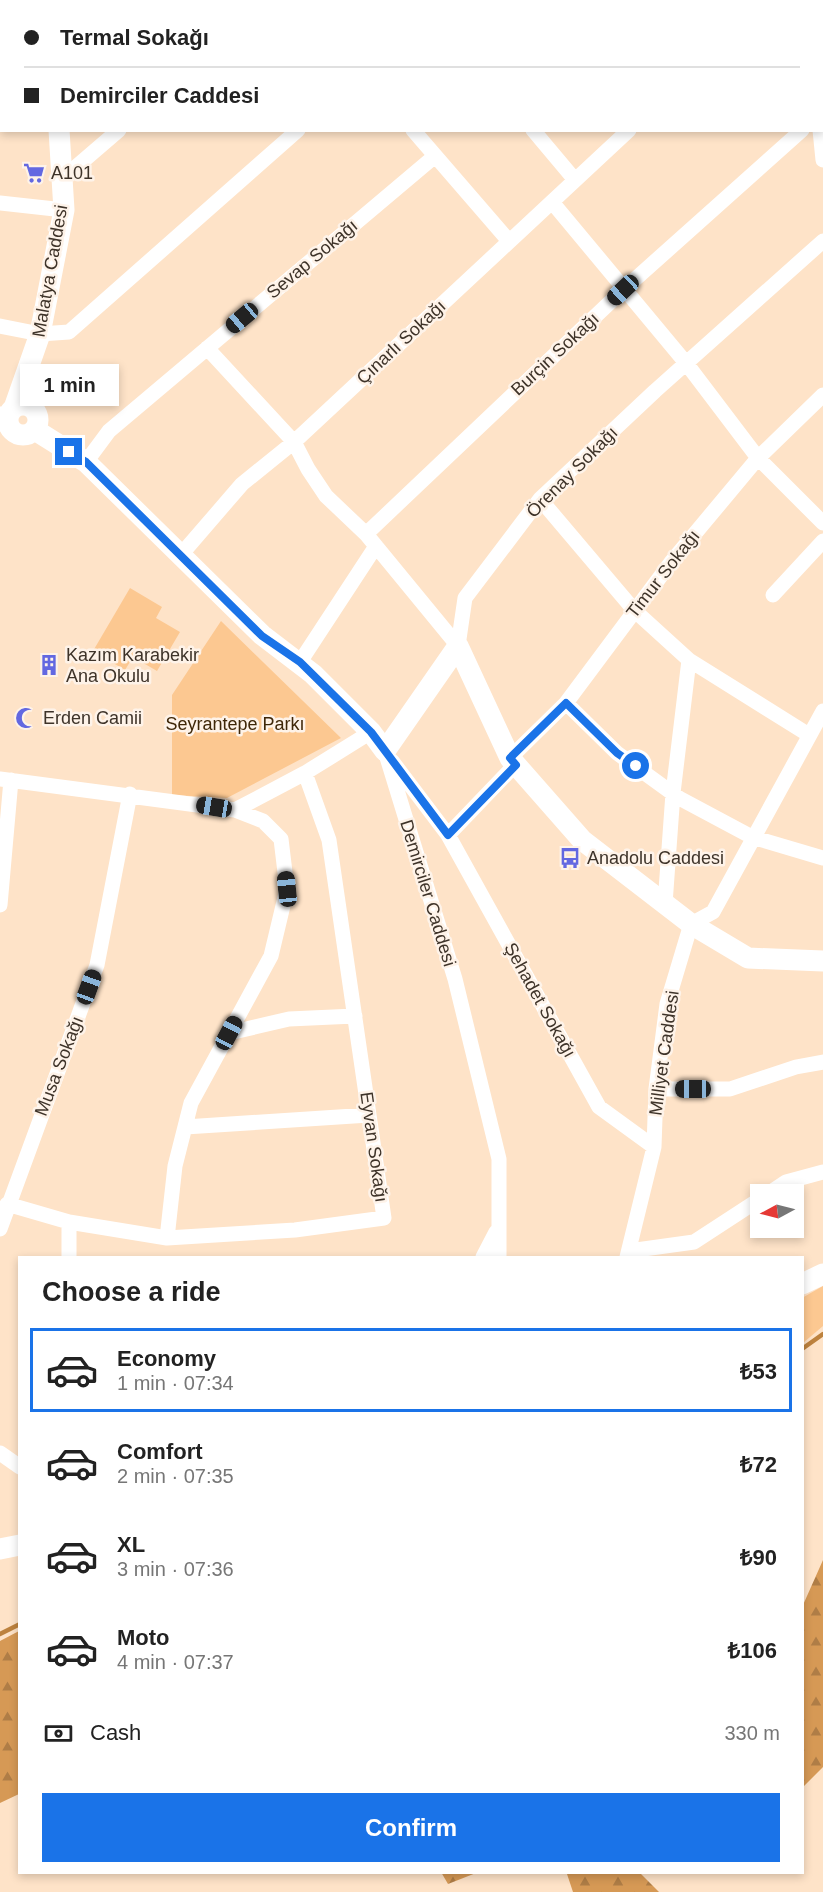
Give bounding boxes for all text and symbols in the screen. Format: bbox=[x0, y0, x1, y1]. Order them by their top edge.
text: Termal Sokağı bbox=[60, 25, 209, 50]
text: Demirciler Caddesi bbox=[60, 83, 259, 108]
supermarket icon: A101 bbox=[22, 161, 46, 185]
place label: A101 bbox=[51, 163, 93, 183]
street label: Malatya Caddesi bbox=[29, 203, 71, 339]
street label: Sevap Sokağı bbox=[263, 215, 361, 303]
car bbox=[604, 271, 642, 309]
street label: Çınarlı Sokağı bbox=[352, 296, 450, 388]
car bbox=[222, 300, 262, 336]
street label: Burçin Sokağı bbox=[507, 308, 603, 400]
callout: 1 min bbox=[20, 365, 118, 407]
text: 1 min bbox=[43, 374, 96, 396]
street label: Örenay Sokağı bbox=[522, 422, 622, 522]
route end bbox=[55, 438, 82, 465]
street label: Timur Sokağı bbox=[622, 526, 704, 622]
place label: Kazım Karabekir Ana Okulu bbox=[66, 645, 199, 686]
building icon: Kazım Karabekir Ana Okulu bbox=[37, 653, 61, 677]
mosque icon: Erden Camii bbox=[14, 706, 38, 730]
place label: Erden Camii bbox=[43, 708, 142, 728]
park label: Seyrantepe Parkı bbox=[165, 714, 305, 734]
route start bbox=[622, 752, 649, 779]
car bbox=[195, 795, 233, 819]
street label: Demirciler Caddesi bbox=[396, 817, 460, 969]
bus stop icon: Anadolu Caddesi bbox=[558, 846, 582, 870]
place label: Anadolu Caddesi bbox=[587, 848, 724, 868]
car bbox=[276, 870, 298, 908]
street label: Şehadet Sokağı bbox=[500, 939, 580, 1061]
car bbox=[74, 967, 104, 1007]
street label: Milliyet Caddesi bbox=[645, 989, 683, 1117]
street label: Musa Sokağı bbox=[31, 1013, 87, 1119]
car bbox=[213, 1013, 245, 1053]
car bbox=[675, 1080, 711, 1098]
street label: Eyvan Sokağı bbox=[356, 1091, 392, 1203]
north arrow bbox=[750, 1184, 804, 1238]
map controls bbox=[750, 1184, 804, 1238]
text: Choose a ride bbox=[42, 1277, 221, 1307]
icon: car bbox=[45, 1343, 99, 1397]
text: Economy bbox=[117, 1346, 216, 1371]
text: ₺53 bbox=[740, 1359, 777, 1384]
text: 1 min · 07:34 bbox=[117, 1372, 234, 1394]
icon: car bbox=[45, 1436, 99, 1490]
text: Comfort bbox=[117, 1439, 203, 1464]
text: ₺72 bbox=[740, 1452, 777, 1477]
text: 2 min · 07:35 bbox=[117, 1465, 234, 1487]
icon: car bbox=[45, 1529, 99, 1583]
text: XL bbox=[117, 1532, 145, 1557]
text: ₺90 bbox=[740, 1545, 777, 1570]
text: 3 min · 07:36 bbox=[117, 1558, 234, 1580]
icon: car bbox=[45, 1622, 99, 1676]
text: Moto bbox=[117, 1625, 170, 1650]
text: ₺106 bbox=[728, 1638, 777, 1663]
text: 4 min · 07:37 bbox=[117, 1651, 234, 1673]
icon: cash bbox=[42, 1717, 75, 1750]
text: Cash bbox=[90, 1720, 141, 1745]
text: 330 m bbox=[724, 1722, 780, 1744]
button: Confirm bbox=[42, 1793, 780, 1862]

